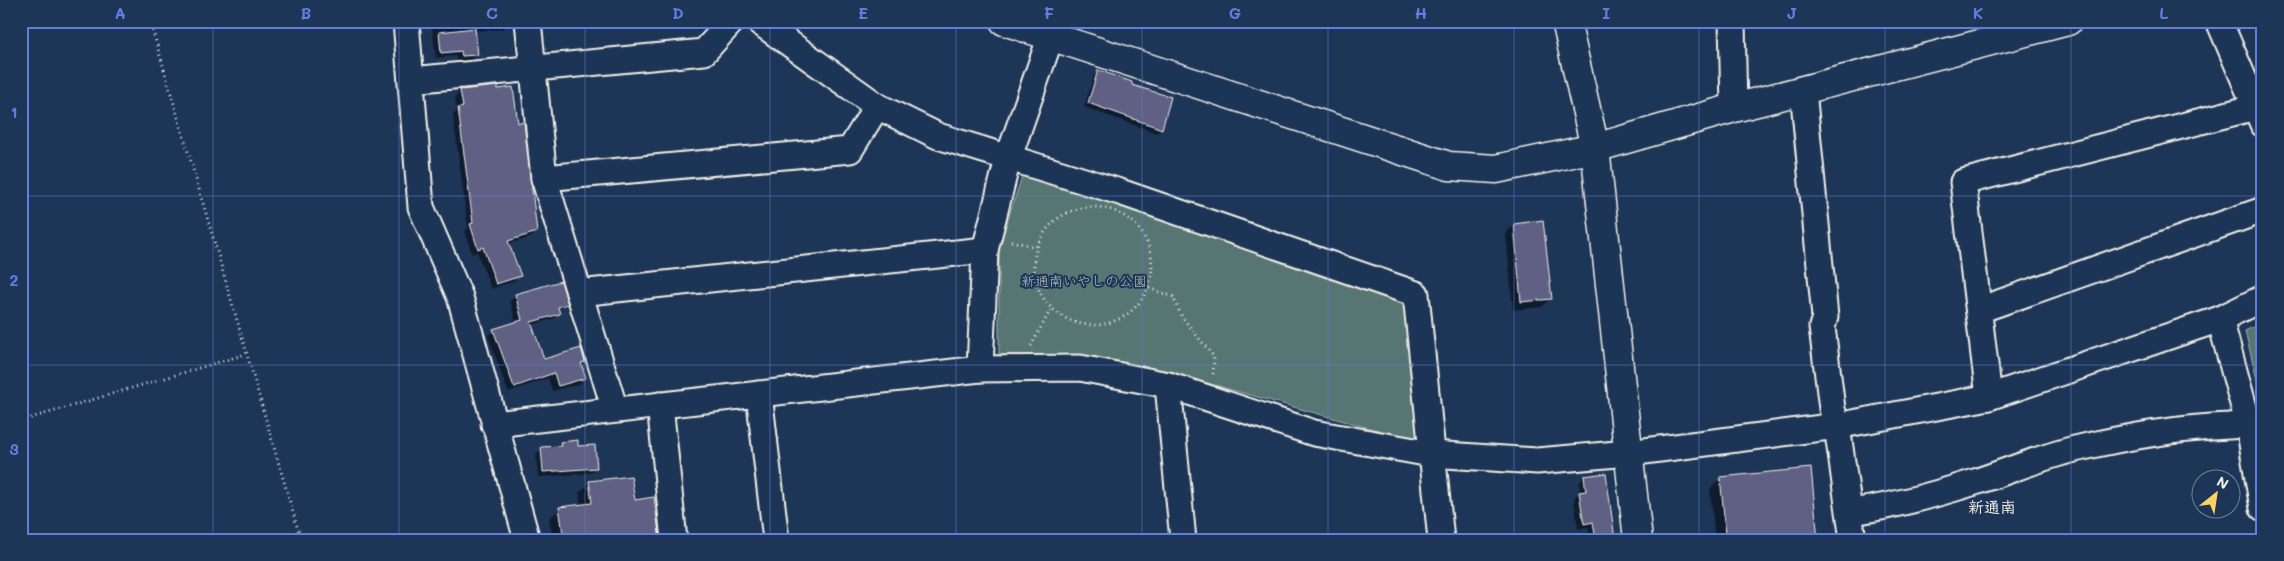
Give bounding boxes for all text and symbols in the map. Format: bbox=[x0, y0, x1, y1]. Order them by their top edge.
text: A bbox=[114, 2, 126, 23]
text: B bbox=[301, 2, 311, 23]
text: C bbox=[486, 2, 498, 23]
text: D bbox=[672, 2, 684, 23]
text: E bbox=[858, 2, 868, 23]
text: F bbox=[1044, 2, 1054, 23]
text: G bbox=[1229, 2, 1241, 23]
text: H bbox=[1415, 2, 1427, 23]
text: I bbox=[1602, 2, 1610, 23]
text: J bbox=[1787, 2, 1797, 23]
text: K bbox=[1973, 2, 1983, 23]
text: L bbox=[2159, 2, 2169, 23]
text: 1 bbox=[10, 101, 18, 122]
text: 2 bbox=[10, 269, 19, 290]
park label: 新通南いやしの公園 bbox=[1021, 271, 1147, 290]
text: 3 bbox=[9, 438, 19, 459]
north arrow bbox=[2192, 468, 2242, 518]
text: N bbox=[2213, 471, 2232, 493]
district label: 新通南 bbox=[1968, 496, 2016, 517]

